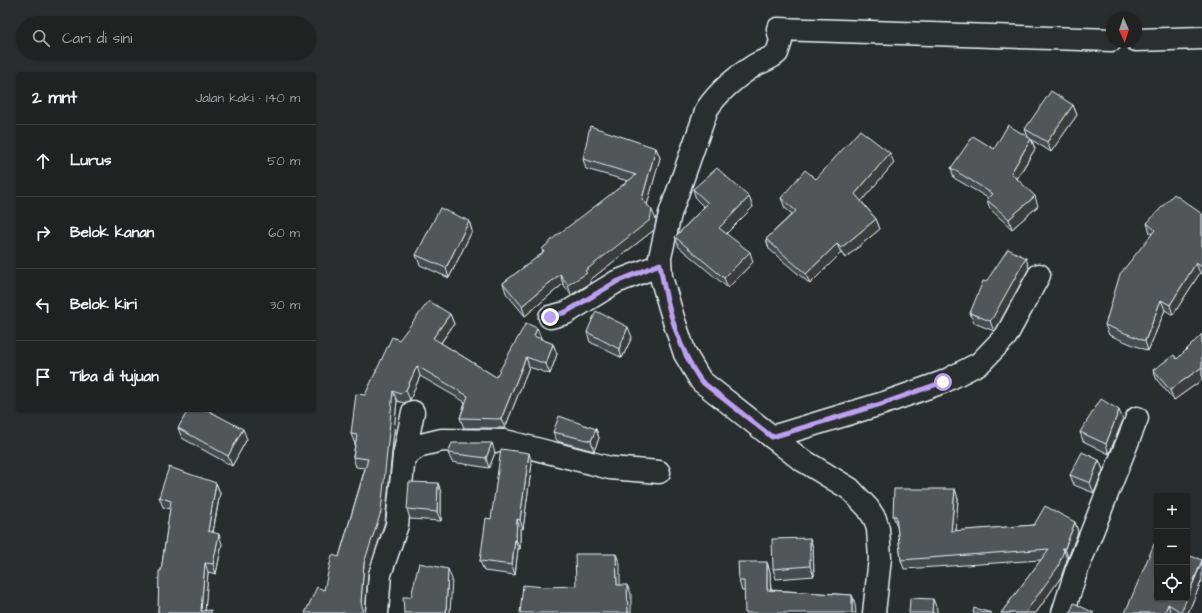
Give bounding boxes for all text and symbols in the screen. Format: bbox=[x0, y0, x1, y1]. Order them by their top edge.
north arrow bbox=[1106, 12, 1142, 48]
search box bbox=[16, 16, 316, 60]
icon: search bbox=[30, 27, 52, 49]
text: Cari di sini bbox=[62, 28, 132, 49]
text: 2 mnt bbox=[32, 86, 77, 110]
text: Jalan kaki · 140 m bbox=[195, 89, 300, 107]
icon: ahead bbox=[32, 150, 54, 172]
text: Lurus bbox=[70, 150, 111, 171]
text: 50 m bbox=[267, 152, 300, 170]
icon: right bbox=[32, 222, 54, 244]
text: Belok kanan bbox=[70, 222, 154, 243]
text: 60 m bbox=[268, 224, 300, 242]
icon: left bbox=[32, 294, 54, 316]
text: Belok kiri bbox=[70, 294, 137, 315]
text: 30 m bbox=[270, 296, 300, 314]
route end bbox=[541, 308, 559, 326]
icon: arrive bbox=[32, 366, 54, 388]
text: Tiba di tujuan bbox=[70, 366, 159, 387]
route start bbox=[934, 373, 952, 391]
map controls bbox=[1154, 493, 1190, 601]
button: + bbox=[1154, 493, 1190, 529]
button: − bbox=[1154, 529, 1190, 565]
button: locate bbox=[1154, 565, 1190, 601]

